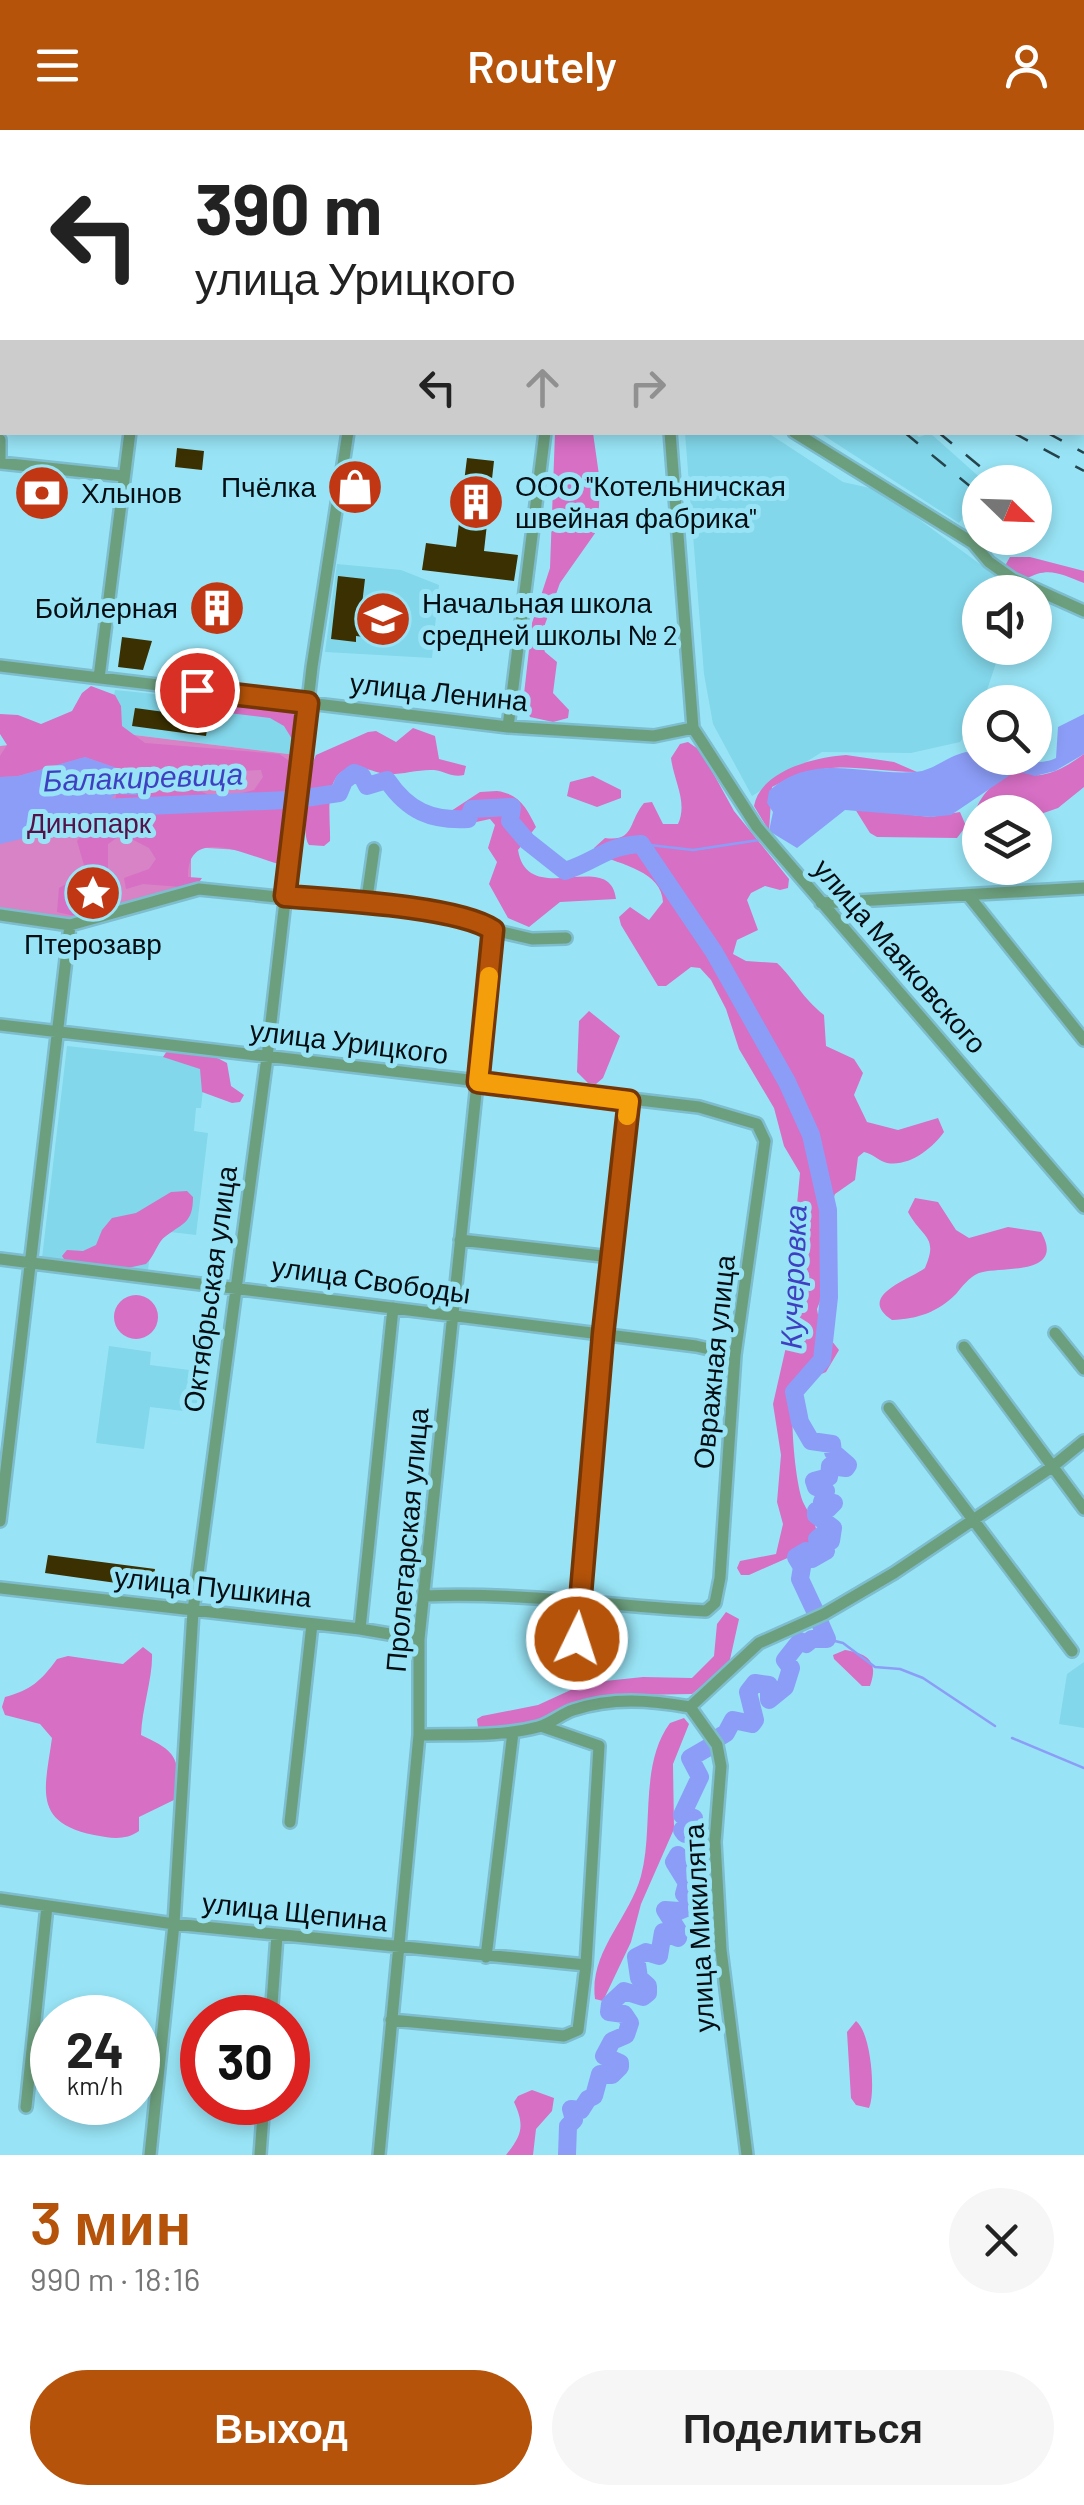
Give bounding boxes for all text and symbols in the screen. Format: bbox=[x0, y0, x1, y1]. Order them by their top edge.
icon: menu bbox=[30, 38, 85, 93]
text: Routely bbox=[467, 38, 617, 92]
icon: person bbox=[999, 38, 1054, 93]
text: 390 m bbox=[195, 165, 382, 249]
icon: left bbox=[30, 170, 160, 300]
text: улица Урицкого bbox=[195, 250, 516, 304]
icon: left bbox=[410, 360, 465, 415]
icon: ahead bbox=[515, 360, 570, 415]
icon: right bbox=[620, 360, 675, 415]
shop icon: Пчёлка bbox=[325, 457, 385, 517]
bank icon: Хлынов bbox=[12, 463, 72, 523]
north arrow bbox=[962, 465, 1052, 555]
map controls bbox=[962, 465, 1052, 885]
place label: ООО "Котельничская швейная фабрика" bbox=[515, 468, 786, 534]
place label: Пчёлка bbox=[221, 469, 316, 503]
building icon: ООО "Котельничская швейная фабрика" bbox=[446, 472, 506, 532]
place label: Хлынов bbox=[81, 475, 182, 509]
button: sound bbox=[962, 575, 1052, 665]
building icon: Бойлерная bbox=[187, 578, 247, 638]
place label: Начальная школа средней школы № 2 bbox=[422, 585, 678, 651]
school or university icon: Начальная школа средней школы № 2 bbox=[353, 589, 413, 649]
place label: Бойлерная bbox=[35, 590, 178, 624]
pin bbox=[155, 648, 240, 733]
icon: arrive bbox=[170, 663, 225, 718]
street label: улица Ленина bbox=[348, 665, 530, 717]
button: search bbox=[962, 685, 1052, 775]
water label: Балакиревица bbox=[42, 755, 244, 797]
button: layers bbox=[962, 795, 1052, 885]
park label: Динопарк bbox=[27, 805, 152, 839]
street label: улица Маяковского bbox=[807, 851, 995, 1060]
place icon: Птерозавр bbox=[63, 863, 123, 923]
place label: Птерозавр bbox=[24, 926, 162, 960]
street label: улица Урицкого bbox=[248, 1012, 450, 1070]
street label: Октябрьская улица bbox=[175, 1163, 243, 1414]
water label: Кучеровка bbox=[771, 1204, 813, 1350]
street label: улица Свободы bbox=[270, 1248, 473, 1310]
street label: Овражная улица bbox=[685, 1253, 741, 1471]
street label: Пролетарская улица bbox=[377, 1406, 435, 1674]
street label: улица Пушкина bbox=[113, 1559, 314, 1613]
position arrow bbox=[525, 1587, 629, 1691]
street label: улица Микилята bbox=[676, 1822, 720, 2033]
street label: улица Щепина bbox=[201, 1884, 390, 1938]
speed limit sign: 30 bbox=[180, 1995, 310, 2125]
text: 24 bbox=[66, 2018, 124, 2078]
text: km/h bbox=[67, 2070, 123, 2100]
text: 3 мин bbox=[30, 2185, 191, 2257]
button: close bbox=[949, 2188, 1054, 2293]
text: 990 m · 18:16 bbox=[30, 2259, 200, 2297]
button: Выход bbox=[30, 2370, 532, 2485]
button: Поделиться bbox=[552, 2370, 1054, 2485]

